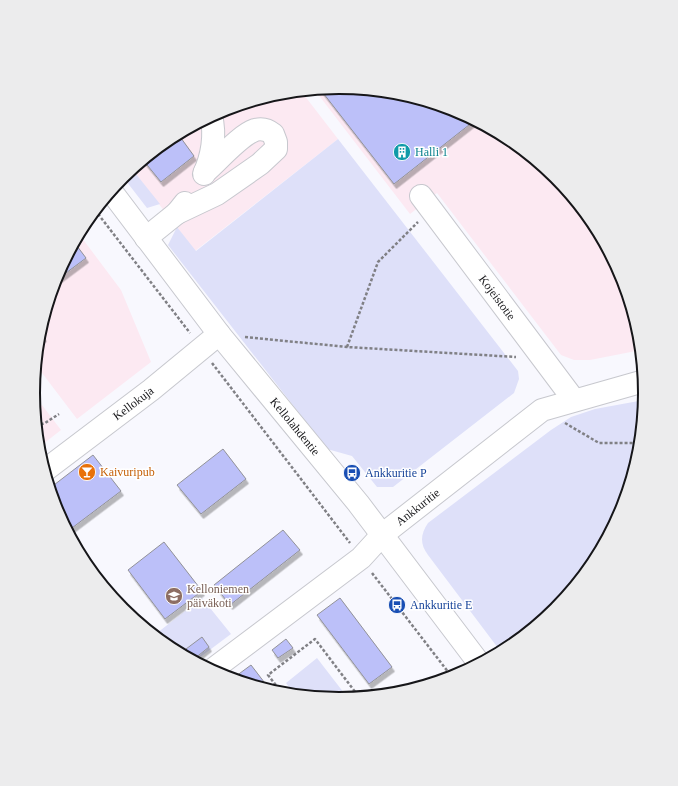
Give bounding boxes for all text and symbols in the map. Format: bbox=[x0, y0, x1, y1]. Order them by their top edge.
building icon: Halli 1 bbox=[392, 142, 412, 162]
place label: Halli 1 bbox=[415, 145, 448, 159]
street label: Kojeistotie bbox=[476, 272, 519, 323]
street label: Kellokuja bbox=[110, 383, 157, 423]
street label: Kellolahdentie bbox=[267, 395, 323, 458]
bar icon: Kaivuripub bbox=[77, 462, 97, 482]
bus stop icon: Ankkuritie P bbox=[342, 463, 362, 483]
place label: Kaivuripub bbox=[100, 465, 155, 479]
place label: Ankkuritie P bbox=[365, 466, 427, 480]
street label: Ankkuritie bbox=[393, 485, 443, 529]
place label: Kelloniemen päiväkoti bbox=[187, 582, 249, 610]
school or university icon: Kelloniemen päiväkoti bbox=[164, 586, 184, 606]
bus stop icon: Ankkuritie E bbox=[387, 595, 407, 615]
place label: Ankkuritie E bbox=[410, 598, 472, 612]

